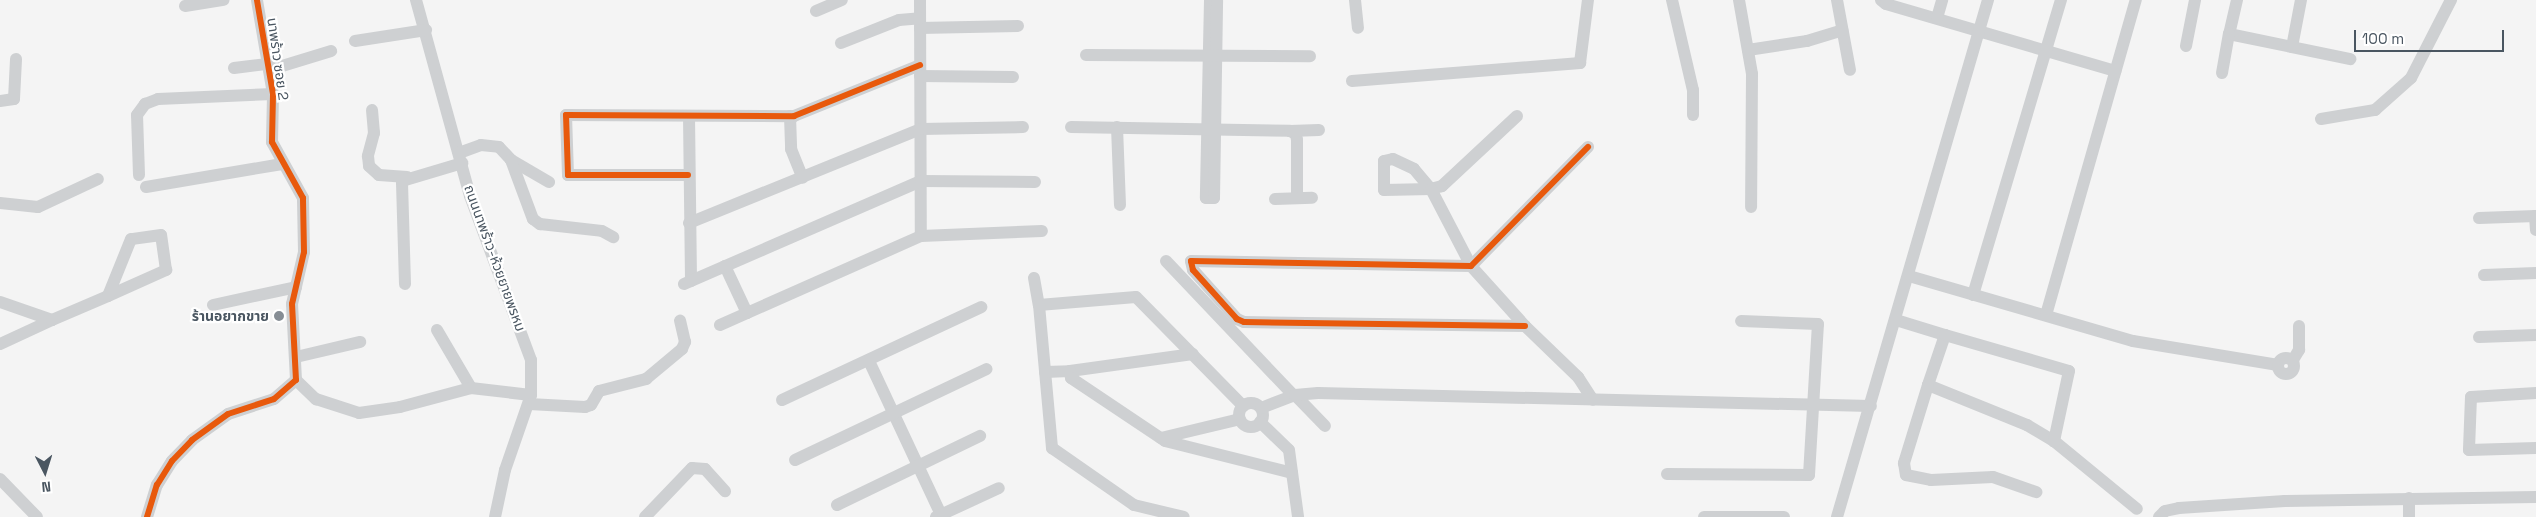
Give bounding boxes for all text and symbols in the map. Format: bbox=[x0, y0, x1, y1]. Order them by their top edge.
street label: นาพร้าว ซอย 2 bbox=[264, 17, 292, 101]
scale bar bbox=[2356, 20, 2506, 52]
text: 100 m bbox=[2362, 29, 2404, 48]
street label: ถนนนาพร้าว-ห้วยยายพรหม bbox=[461, 183, 529, 333]
place label: ร้านอยากขาย bbox=[192, 308, 269, 324]
marker: ร้านอยากขาย bbox=[273, 310, 285, 322]
north arrow bbox=[20, 447, 70, 497]
text: N bbox=[41, 478, 52, 496]

